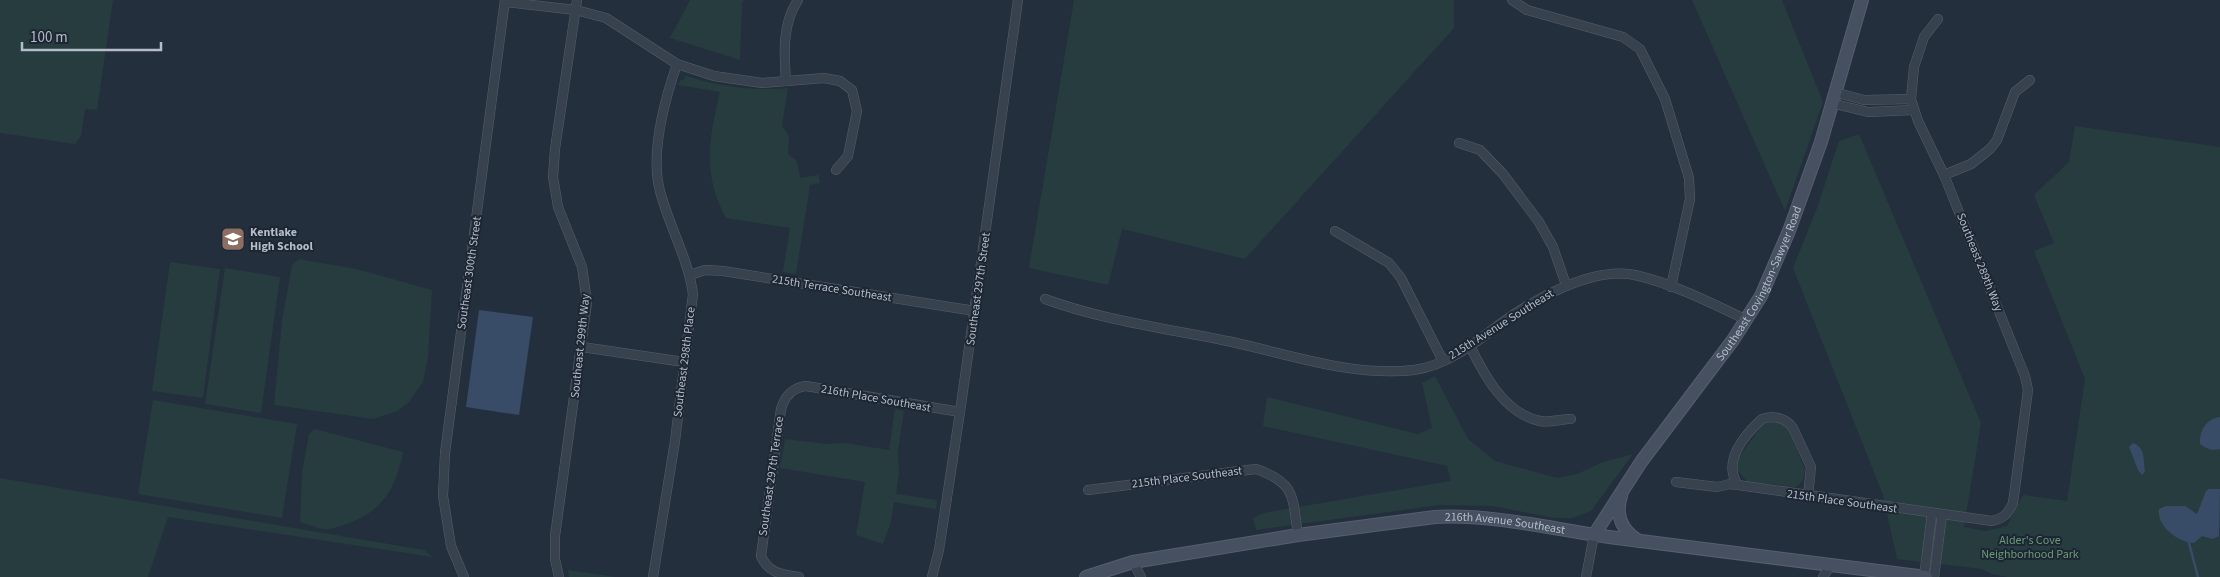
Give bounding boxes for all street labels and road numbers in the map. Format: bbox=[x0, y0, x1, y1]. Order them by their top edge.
street label: Southeast Covington-Sawyer Road bbox=[1712, 204, 1806, 365]
street label: Southeast 289th Way bbox=[1952, 210, 2007, 314]
street label: Southeast 300th Street bbox=[453, 215, 486, 331]
street label: Southeast 297th Street bbox=[962, 231, 995, 347]
street label: 215th Terrace Southeast bbox=[771, 271, 893, 306]
street label: 215th Avenue Southeast bbox=[1445, 285, 1557, 364]
street label: Southeast 299th Way bbox=[567, 293, 594, 399]
street label: Southeast 298th Place bbox=[669, 306, 700, 418]
street label: 216th Place Southeast bbox=[820, 380, 932, 417]
street label: Southeast 297th Terrace bbox=[755, 415, 788, 537]
street label: 215th Place Southeast bbox=[1131, 462, 1243, 493]
street label: 215th Place Southeast bbox=[1786, 485, 1898, 518]
street label: 216th Avenue Southeast bbox=[1445, 509, 1566, 539]

